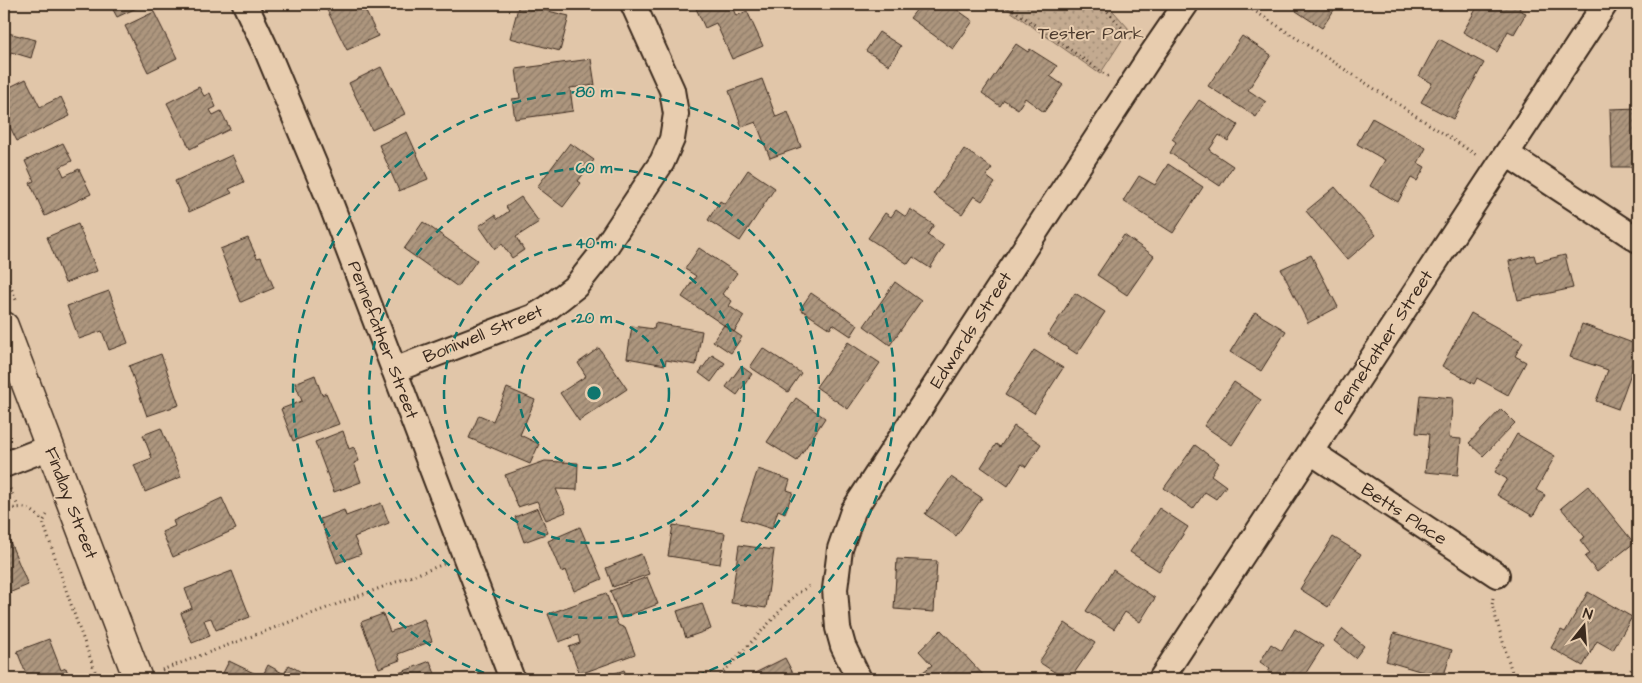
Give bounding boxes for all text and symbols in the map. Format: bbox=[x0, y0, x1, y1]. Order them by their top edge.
park label: Tester Park bbox=[1038, 21, 1144, 46]
text: 80 m bbox=[576, 82, 613, 103]
text: 60 m bbox=[576, 158, 613, 179]
text: 40 m bbox=[575, 233, 613, 254]
street label: Pennefather Street bbox=[341, 257, 425, 423]
street label: Pennefather Street bbox=[1327, 264, 1439, 419]
street label: Edwards Street bbox=[924, 266, 1019, 393]
street label: Boniwell Street bbox=[419, 298, 547, 369]
text: 20 m bbox=[575, 308, 612, 329]
centre of rings bbox=[585, 384, 603, 402]
street label: Findlay Street bbox=[37, 443, 104, 564]
street label: Betts Place bbox=[1356, 477, 1452, 551]
north arrow bbox=[1560, 600, 1610, 650]
text: N bbox=[1580, 604, 1595, 625]

